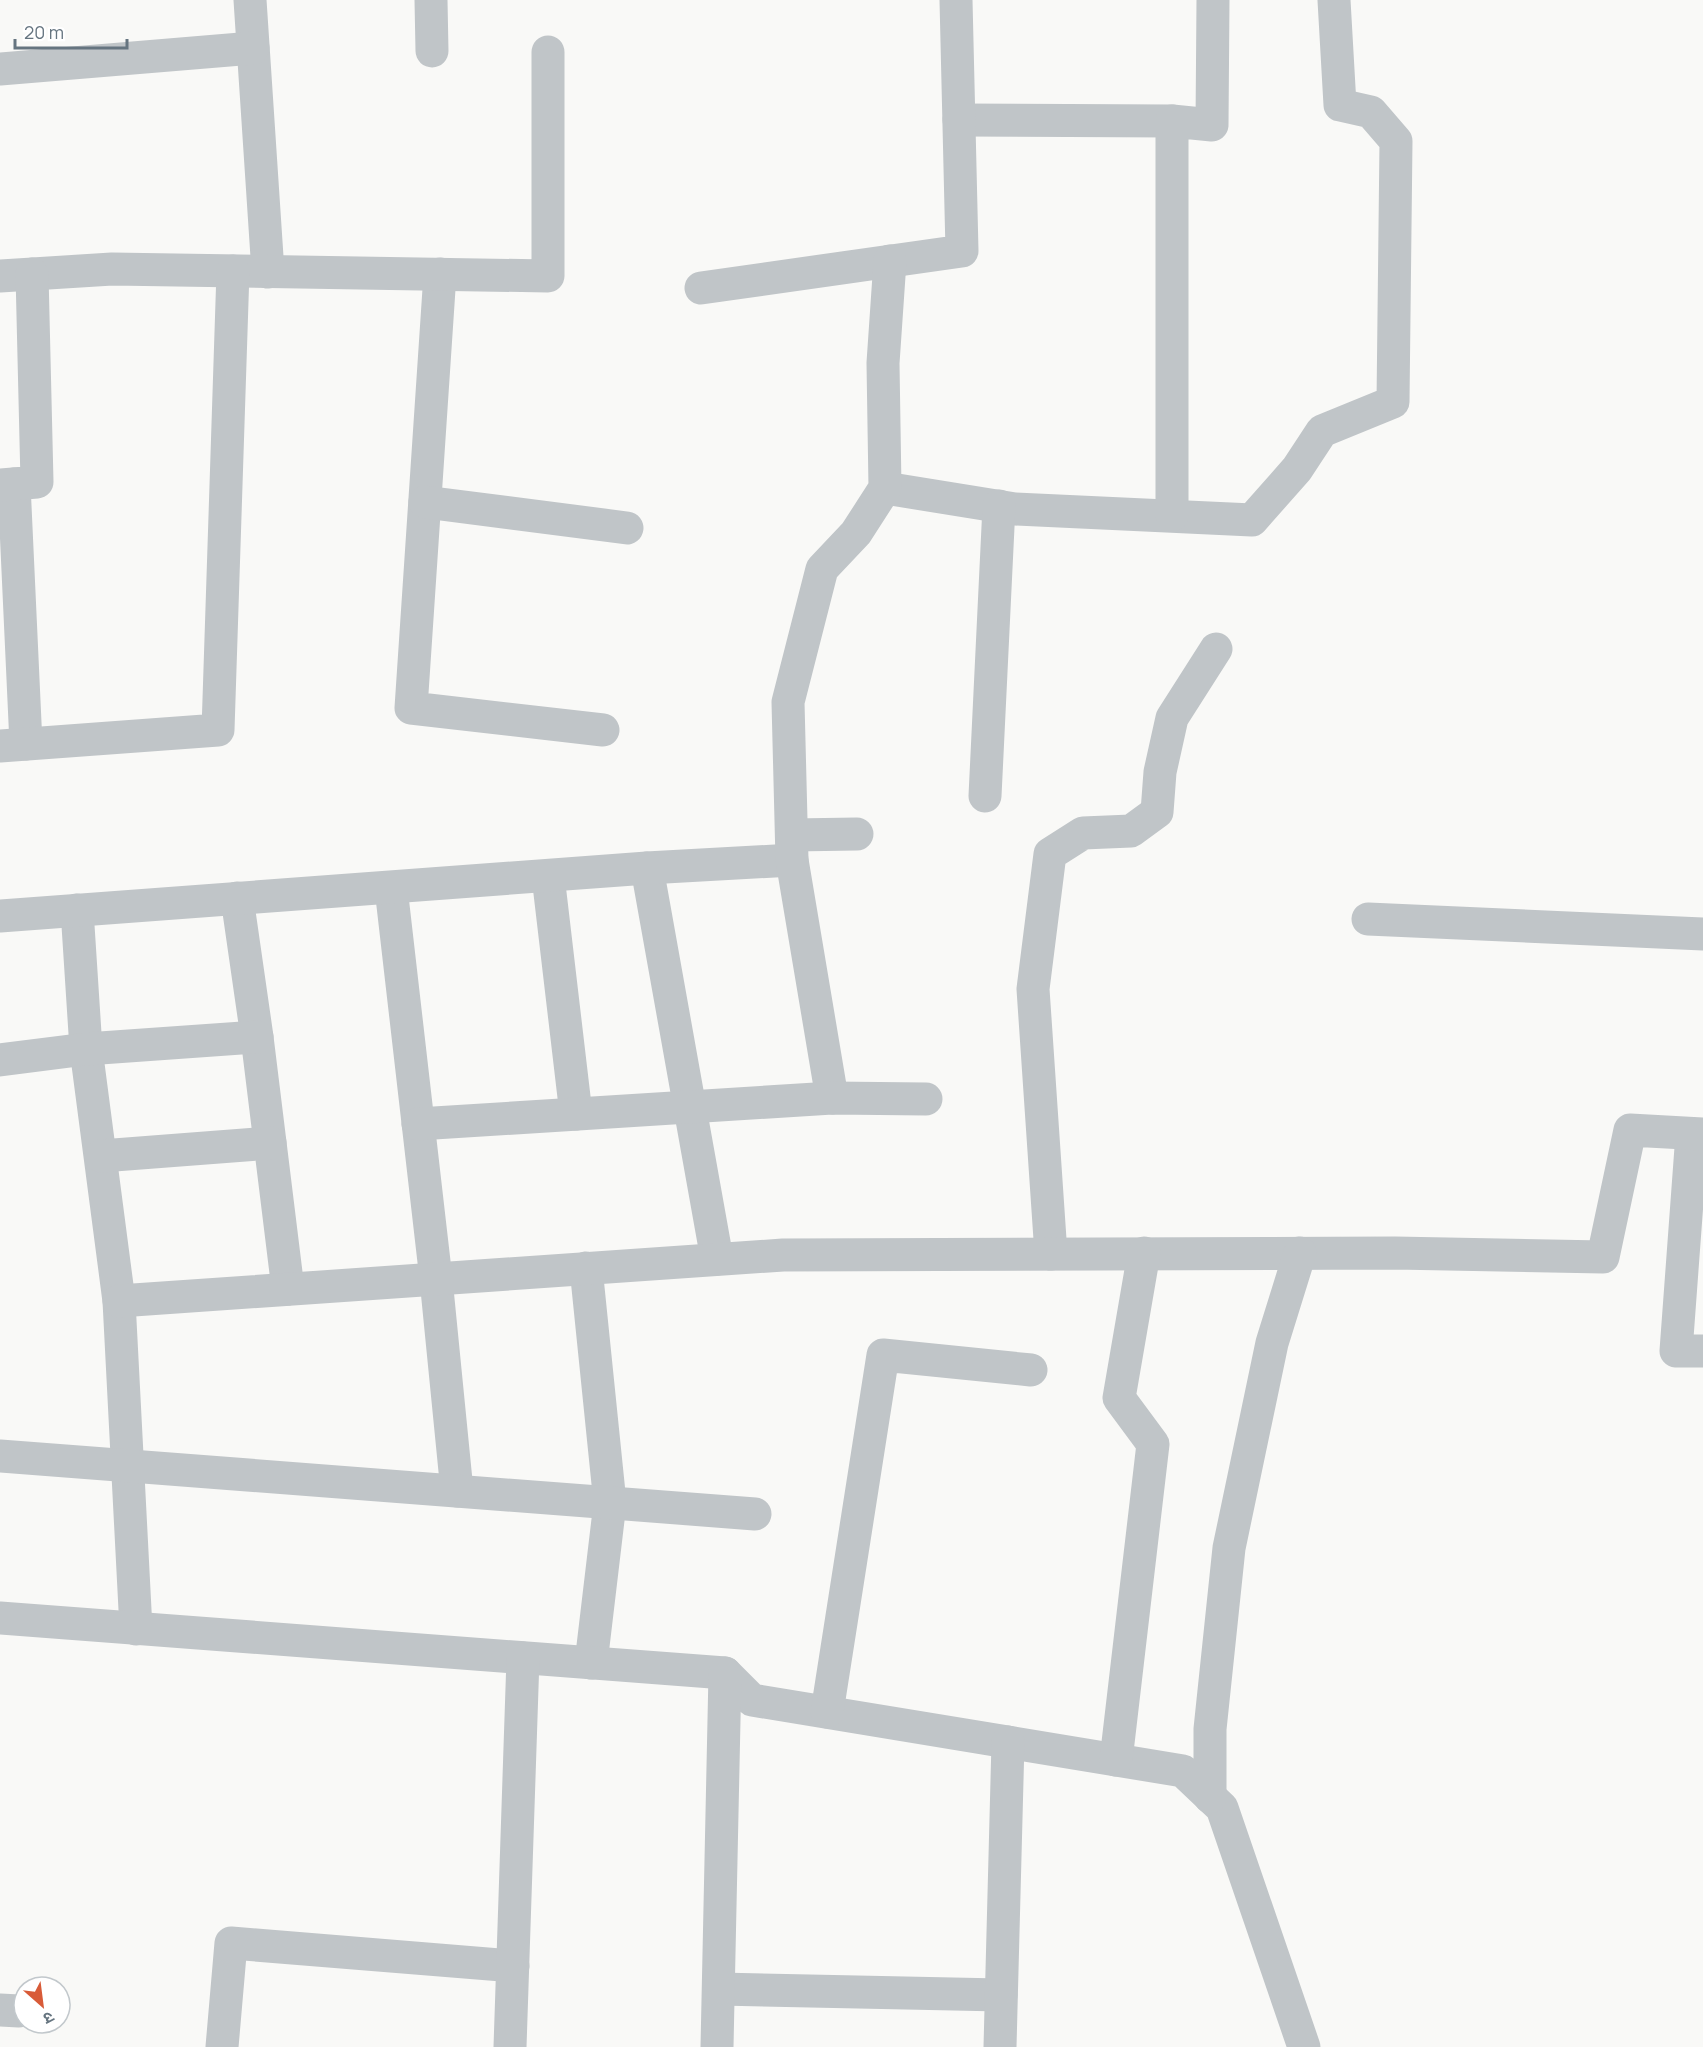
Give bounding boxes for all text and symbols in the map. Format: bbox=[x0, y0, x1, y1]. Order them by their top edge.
scale bar bbox=[15, 12, 128, 50]
text: 20 m bbox=[24, 20, 64, 44]
north arrow bbox=[12, 1975, 72, 2035]
text: उ bbox=[39, 2006, 58, 2030]

